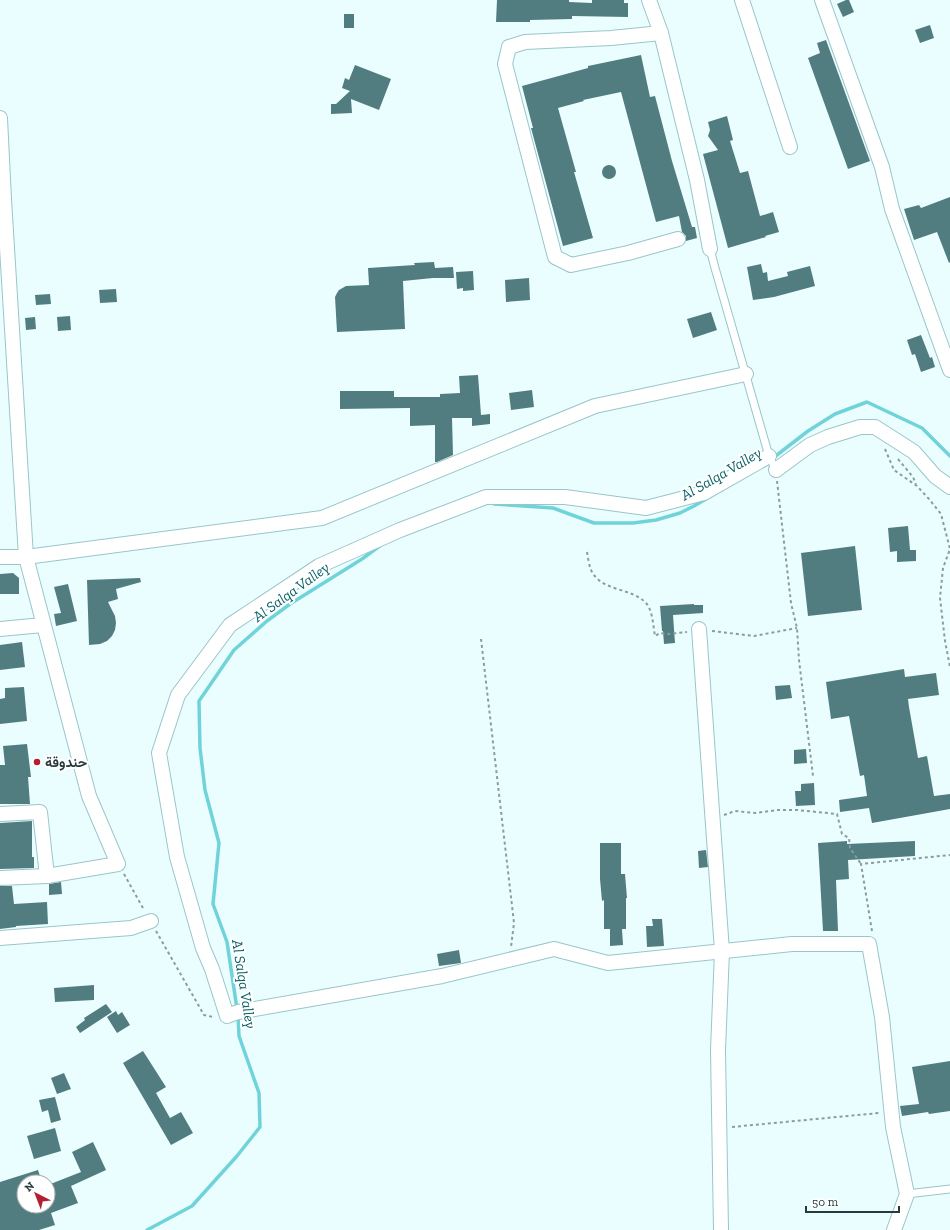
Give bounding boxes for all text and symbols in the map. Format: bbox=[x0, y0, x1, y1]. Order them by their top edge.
water label: Al Salqa Valley bbox=[677, 444, 764, 505]
water label: Al Salqa Valley bbox=[248, 558, 333, 626]
place label: حندوقة bbox=[45, 754, 88, 771]
marker: حندوقة bbox=[32, 757, 42, 767]
water label: Al Salqa Valley bbox=[228, 937, 260, 1030]
north arrow bbox=[16, 1174, 56, 1214]
text: N bbox=[22, 1179, 38, 1195]
scale bar bbox=[806, 1188, 899, 1214]
text: 50 m bbox=[812, 1195, 839, 1209]

